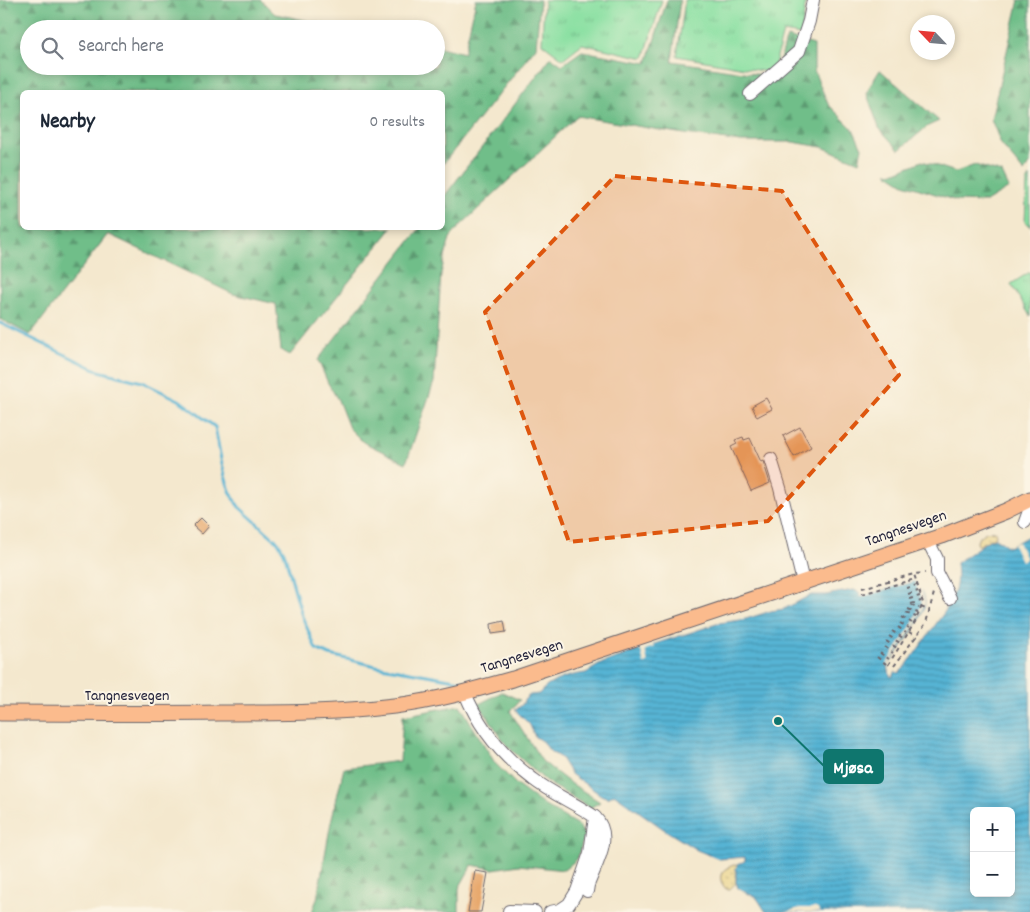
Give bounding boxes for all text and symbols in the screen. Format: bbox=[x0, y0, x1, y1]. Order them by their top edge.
north arrow bbox=[910, 15, 955, 60]
search box bbox=[20, 20, 445, 75]
icon: search bbox=[38, 34, 66, 62]
text: Search here bbox=[78, 34, 164, 61]
text: Nearby bbox=[40, 108, 95, 138]
text: 0 results bbox=[370, 111, 425, 134]
street label: Tangnesvegen bbox=[862, 504, 950, 554]
street label: Tangnesvegen bbox=[478, 634, 566, 680]
street label: Tangnesvegen bbox=[85, 685, 169, 708]
callout: Mjøsa bbox=[824, 750, 883, 783]
text: Mjøsa bbox=[833, 757, 873, 782]
map controls bbox=[970, 807, 1015, 897]
button: + bbox=[970, 807, 1015, 852]
button: − bbox=[970, 852, 1015, 897]

